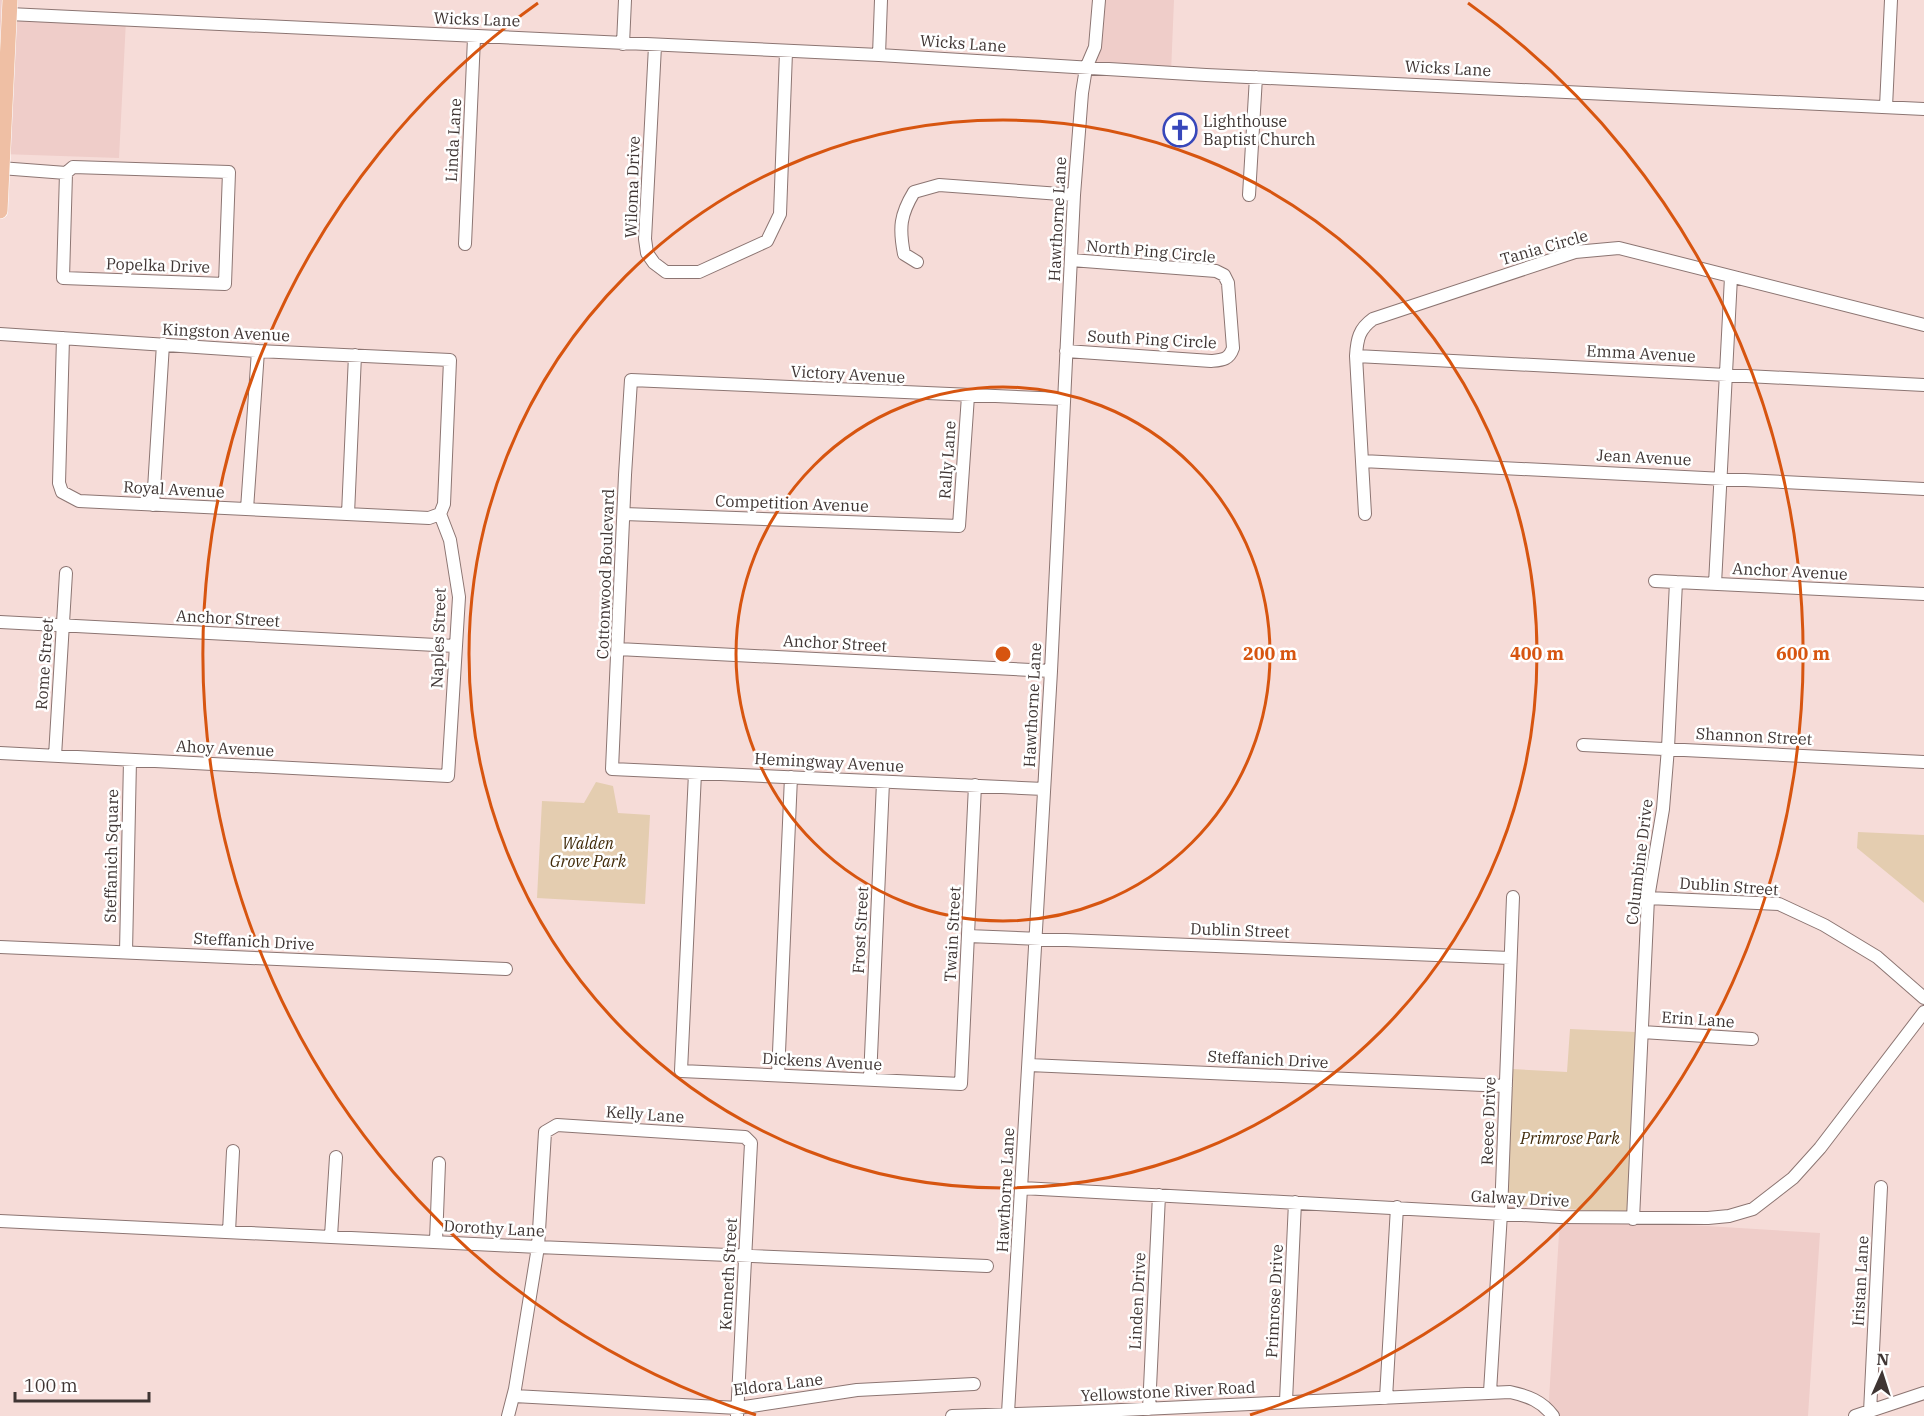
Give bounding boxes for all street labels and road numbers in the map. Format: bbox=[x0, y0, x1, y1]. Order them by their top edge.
street label: Wicks Lane bbox=[433, 7, 521, 31]
street label: Wicks Lane bbox=[919, 30, 1007, 56]
street label: Wicks Lane bbox=[1404, 56, 1492, 80]
street label: Linda Lane bbox=[441, 98, 465, 182]
street label: Wiloma Drive bbox=[620, 136, 644, 238]
street label: Hawthorne Lane bbox=[1044, 156, 1070, 282]
street label: Tania Circle bbox=[1498, 225, 1590, 269]
street label: North Ping Circle bbox=[1085, 235, 1217, 267]
street label: Popelka Drive bbox=[106, 253, 210, 277]
street label: Kingston Avenue bbox=[162, 319, 290, 345]
street label: South Ping Circle bbox=[1087, 326, 1217, 352]
street label: Emma Avenue bbox=[1586, 340, 1696, 366]
street label: Victory Avenue bbox=[790, 361, 906, 387]
street label: Rally Lane bbox=[934, 420, 960, 500]
street label: Jean Avenue bbox=[1596, 445, 1692, 469]
street label: Royal Avenue bbox=[123, 476, 225, 502]
street label: Cottonwood Boulevard bbox=[592, 488, 618, 660]
street label: Competition Avenue bbox=[715, 490, 869, 516]
street label: Anchor Avenue bbox=[1732, 558, 1848, 584]
street label: Naples Street bbox=[426, 587, 450, 689]
street label: Anchor Street bbox=[175, 605, 281, 631]
street label: Rome Street bbox=[31, 617, 57, 711]
street label: Anchor Street bbox=[782, 630, 888, 656]
street label: Hawthorne Lane bbox=[1019, 642, 1045, 768]
street label: Shannon Street bbox=[1695, 723, 1813, 749]
street label: Ahoy Avenue bbox=[175, 735, 275, 761]
street label: Hemingway Avenue bbox=[754, 748, 904, 776]
street label: Steffanich Square bbox=[100, 789, 122, 923]
street label: Columbine Drive bbox=[1621, 798, 1657, 926]
street label: Dublin Street bbox=[1679, 873, 1780, 899]
street label: Frost Street bbox=[848, 885, 872, 974]
street label: Twain Street bbox=[940, 886, 965, 982]
street label: Dublin Street bbox=[1190, 918, 1290, 942]
street label: Steffanich Drive bbox=[193, 928, 315, 954]
street label: Erin Lane bbox=[1661, 1006, 1735, 1032]
street label: Steffanich Drive bbox=[1207, 1046, 1329, 1072]
street label: Dickens Avenue bbox=[761, 1048, 883, 1074]
street label: Reece Drive bbox=[1476, 1076, 1500, 1166]
street label: Kelly Lane bbox=[605, 1101, 685, 1127]
street label: Hawthorne Lane bbox=[992, 1127, 1018, 1253]
street label: Galway Drive bbox=[1470, 1185, 1570, 1211]
street label: Dorothy Lane bbox=[443, 1215, 545, 1241]
street label: Kenneth Street bbox=[715, 1217, 741, 1331]
street label: Iristan Lane bbox=[1848, 1235, 1872, 1327]
street label: Primrose Drive bbox=[1261, 1244, 1287, 1358]
street label: Linden Drive bbox=[1124, 1252, 1150, 1350]
street label: Eldora Lane bbox=[732, 1369, 824, 1399]
street label: Yellowstone River Road bbox=[1080, 1376, 1256, 1406]

